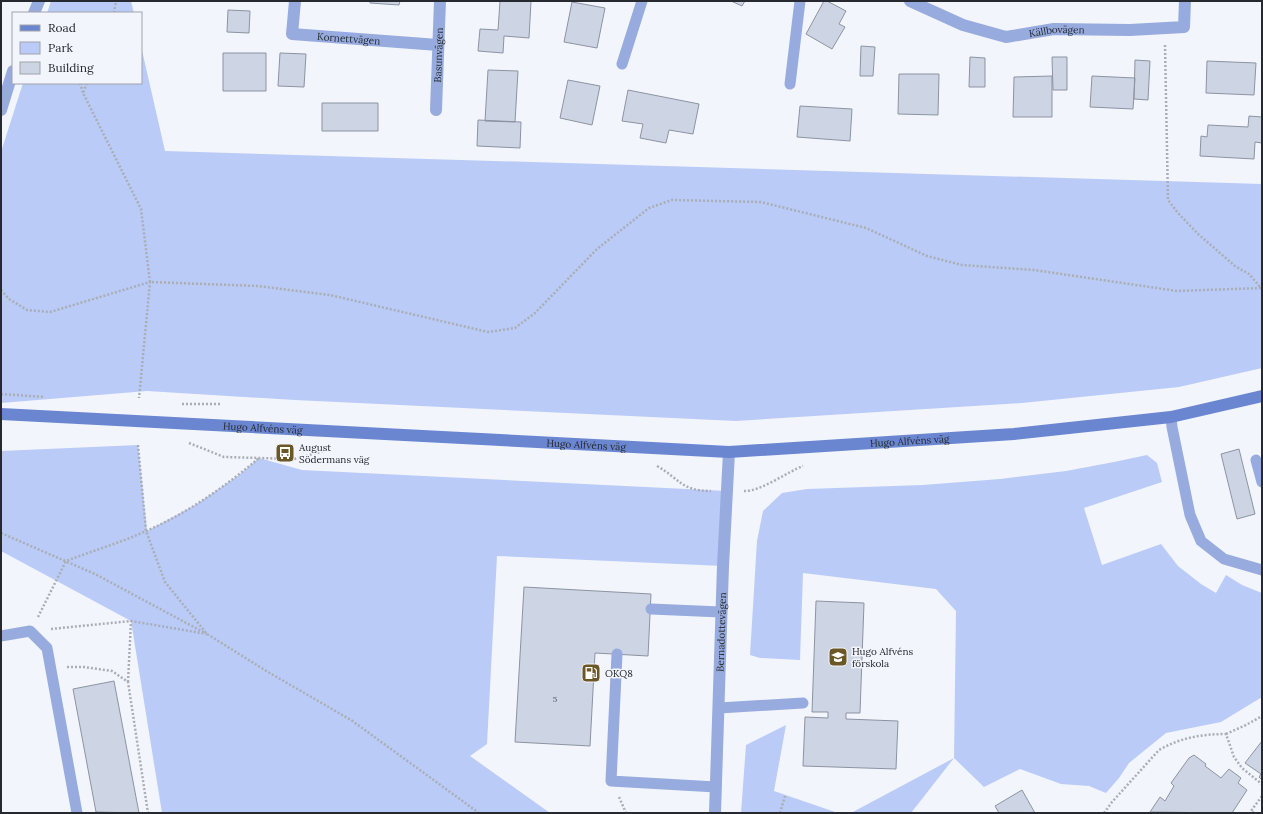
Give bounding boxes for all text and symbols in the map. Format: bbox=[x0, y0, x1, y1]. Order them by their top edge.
legend bbox=[12, 12, 142, 84]
text: Road bbox=[48, 20, 76, 35]
street label: Källbovägen bbox=[1028, 23, 1085, 40]
street label: Basunvägen bbox=[431, 27, 446, 83]
street label: Kornettvägen bbox=[317, 30, 381, 48]
text: Park bbox=[48, 40, 74, 55]
text: Building bbox=[48, 60, 94, 75]
street label: Hugo Alfvéns väg bbox=[223, 420, 303, 437]
street label: Hugo Alfvéns väg bbox=[870, 432, 950, 450]
street label: Hugo Alfvéns väg bbox=[546, 436, 627, 454]
place label: August Södermans väg bbox=[298, 441, 370, 466]
bus stop icon: August Södermans väg bbox=[274, 442, 296, 464]
street label: Bernadottevägen bbox=[714, 592, 729, 672]
place label: Hugo Alfvéns förskola bbox=[852, 645, 914, 670]
school or university icon: Hugo Alfvéns förskola bbox=[827, 646, 849, 668]
fuel station icon: OKQ8 bbox=[580, 662, 602, 684]
place label: OKQ8 bbox=[605, 667, 633, 680]
house number: 5 bbox=[553, 694, 557, 704]

